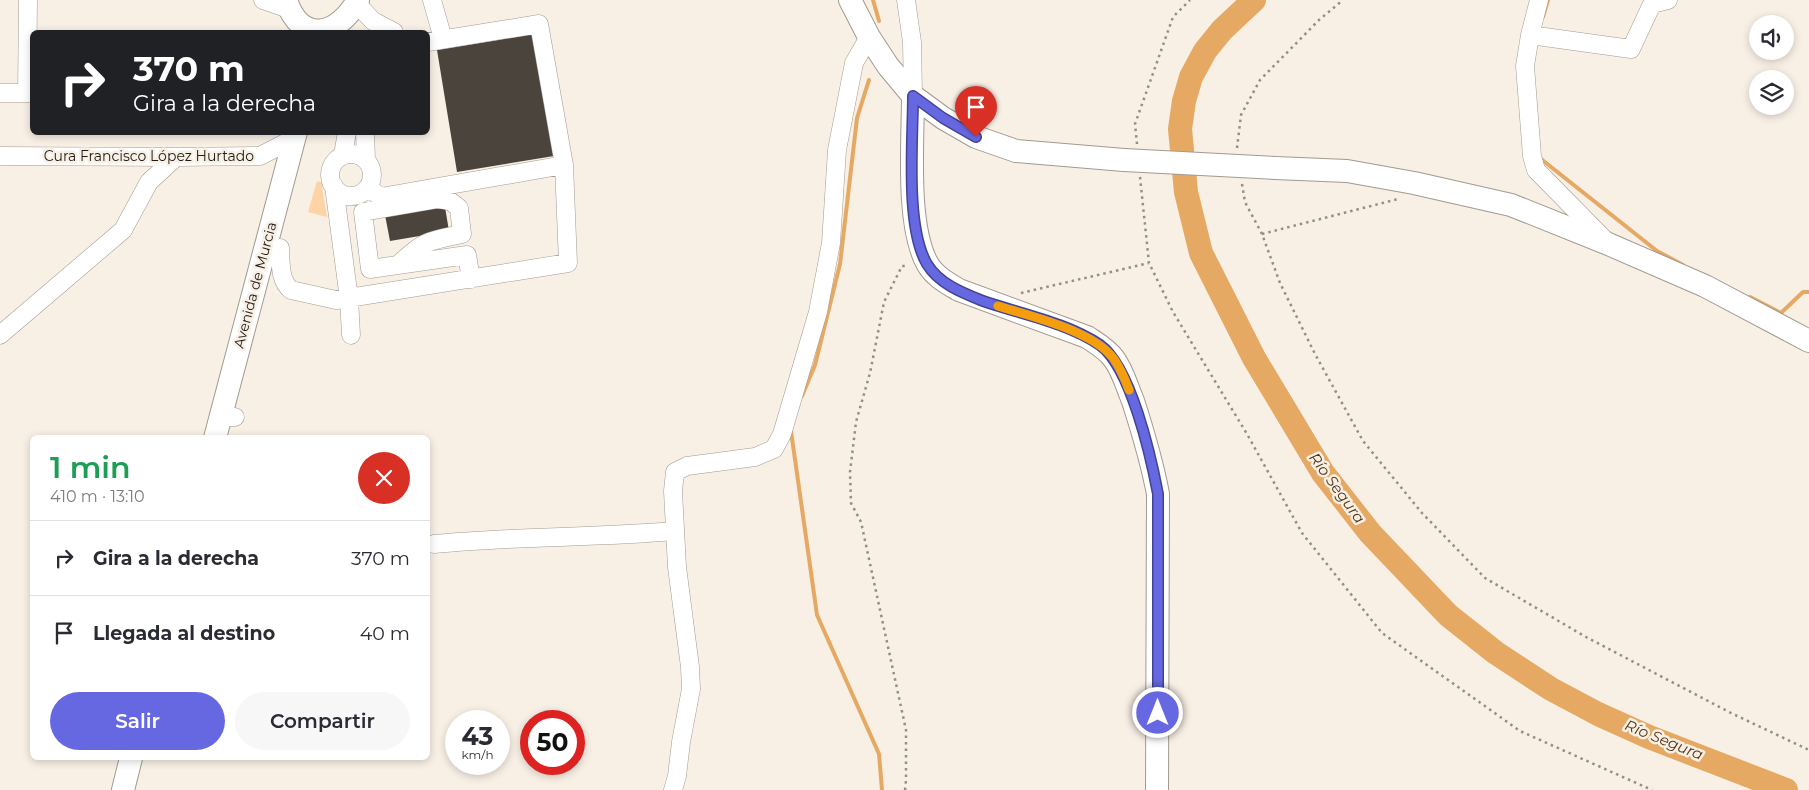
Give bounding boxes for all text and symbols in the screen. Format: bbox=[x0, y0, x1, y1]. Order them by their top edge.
map controls bbox=[1749, 15, 1794, 115]
button: sound bbox=[1749, 15, 1794, 60]
text: 370 m bbox=[133, 47, 245, 90]
icon: right bbox=[50, 50, 115, 115]
button: layers bbox=[1749, 70, 1794, 115]
pin bbox=[955, 86, 997, 137]
text: Gira a la derecha bbox=[133, 90, 316, 117]
icon: arrive bbox=[962, 93, 990, 121]
street label: Cura Francisco López Hurtado bbox=[44, 147, 254, 165]
street label: Avenida de Murcia bbox=[230, 220, 280, 350]
text: 1 min bbox=[50, 449, 131, 486]
water label: Río Segura bbox=[1305, 449, 1369, 527]
button: close bbox=[358, 452, 410, 504]
text: 410 m · 13:10 bbox=[50, 487, 145, 506]
icon: right bbox=[50, 544, 78, 572]
text: Gira a la derecha bbox=[93, 547, 259, 570]
text: 370 m bbox=[351, 547, 410, 570]
icon: arrive bbox=[50, 619, 78, 647]
text: Llegada al destino bbox=[93, 622, 275, 645]
text: 40 m bbox=[360, 622, 410, 645]
position arrow bbox=[1131, 686, 1183, 738]
button: Salir bbox=[50, 692, 225, 750]
button: Compartir bbox=[235, 692, 410, 750]
speed limit sign: 50 bbox=[520, 710, 585, 775]
water label: Río Segura bbox=[1622, 715, 1706, 764]
text: 43 bbox=[462, 721, 493, 751]
text: km/h bbox=[461, 747, 494, 762]

